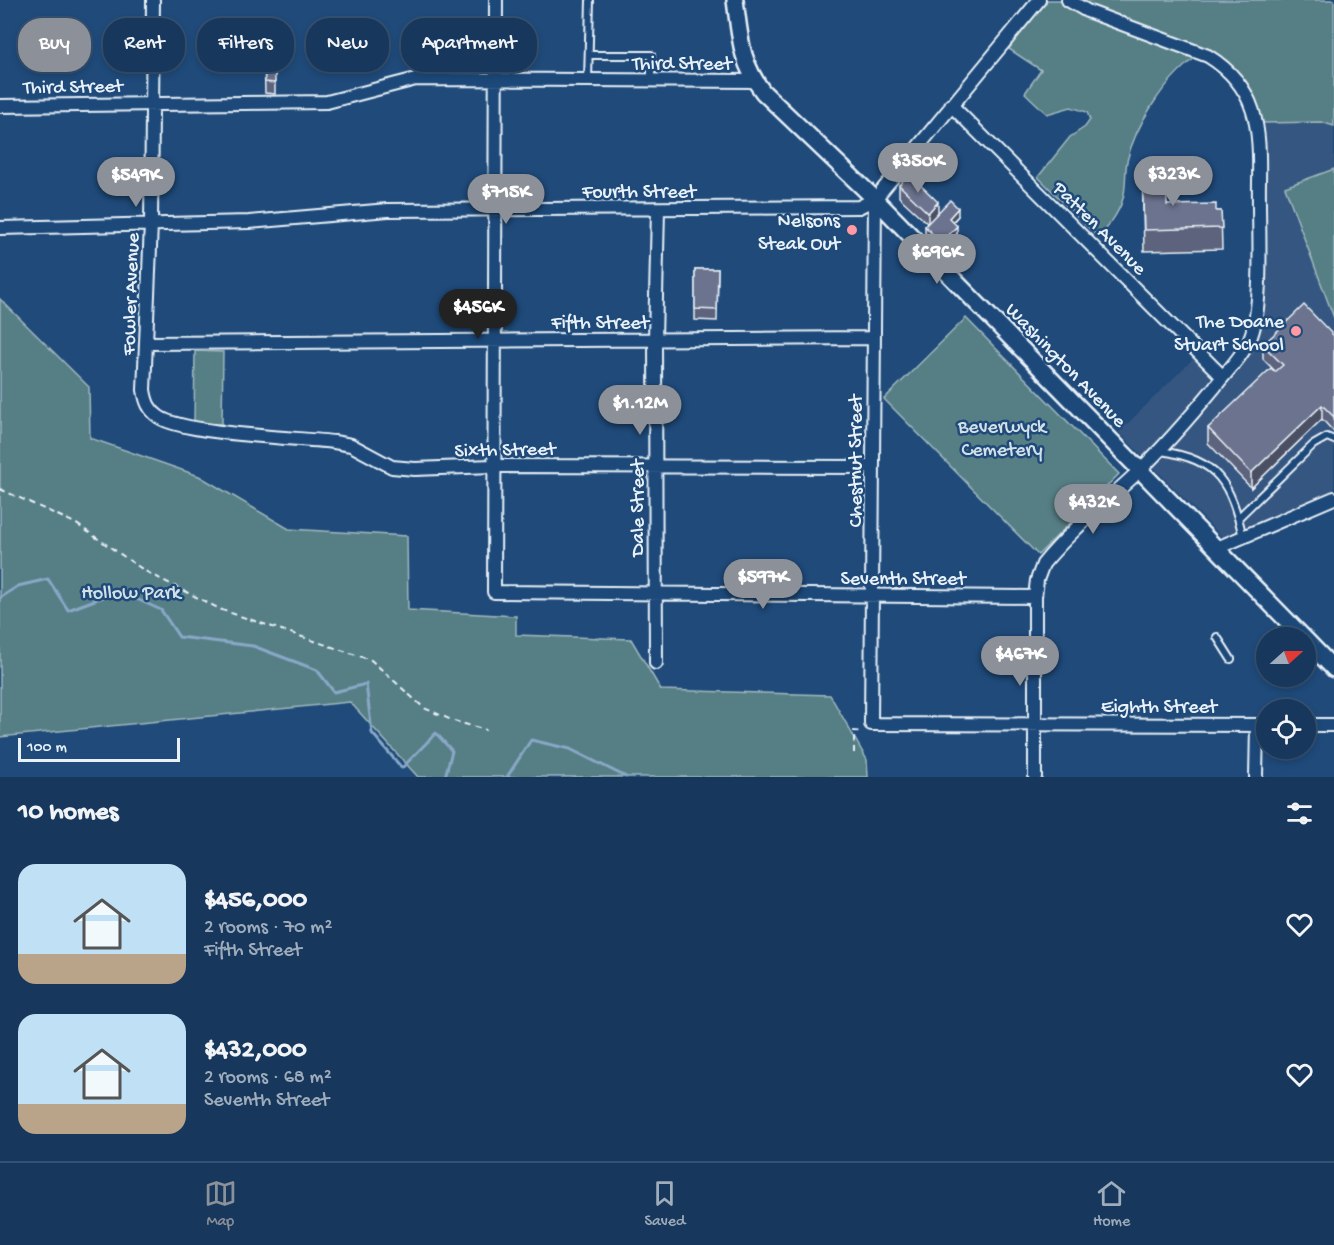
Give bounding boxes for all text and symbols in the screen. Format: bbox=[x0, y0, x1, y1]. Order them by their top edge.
chip: Buy bbox=[18, 18, 91, 72]
chip: Rent bbox=[103, 18, 185, 72]
chip: Filters bbox=[197, 18, 294, 72]
chip: New bbox=[306, 18, 389, 72]
chip: Apartment bbox=[401, 18, 537, 72]
street label: Third Street bbox=[631, 54, 734, 77]
street label: Third Street bbox=[22, 76, 125, 101]
pin: $350K bbox=[876, 143, 960, 194]
text: $350K bbox=[892, 151, 944, 174]
pin: $323K bbox=[1131, 156, 1215, 207]
pin: $549K bbox=[94, 157, 178, 208]
text: $323K bbox=[1148, 164, 1198, 187]
text: $549K bbox=[111, 165, 161, 188]
pin: $715K bbox=[464, 174, 548, 225]
street label: Patten Avenue bbox=[1046, 177, 1151, 282]
text: $715K bbox=[482, 182, 531, 205]
street label: Fourth Street bbox=[581, 182, 698, 205]
place label: Nelsons Steak Out bbox=[758, 211, 842, 257]
marker: Nelsons Steak Out bbox=[845, 223, 859, 237]
street label: Fowler Avenue bbox=[119, 232, 146, 357]
pin: $696K bbox=[895, 234, 979, 285]
text: $696K bbox=[912, 242, 962, 265]
pin: $456K bbox=[436, 289, 520, 340]
text: $456K bbox=[453, 297, 503, 320]
street label: Washington Avenue bbox=[999, 299, 1130, 434]
place label: The Doane Stuart School bbox=[1174, 312, 1285, 358]
street label: Fifth Street bbox=[550, 313, 651, 336]
marker: The Doane Stuart School bbox=[1289, 324, 1303, 338]
pin: $1.12M bbox=[591, 385, 689, 436]
text: $1.12M bbox=[612, 393, 668, 416]
street label: Chestnut Street bbox=[846, 393, 869, 527]
park label: Beverwyck Cemetery bbox=[957, 417, 1048, 463]
street label: Sixth Street bbox=[454, 439, 558, 464]
street label: Dale Street bbox=[628, 458, 651, 558]
pin: $432K bbox=[1051, 484, 1135, 535]
text: $432K bbox=[1068, 492, 1118, 515]
pin: $597K bbox=[721, 559, 805, 610]
text: $597K bbox=[738, 567, 788, 590]
street label: Seventh Street bbox=[840, 569, 967, 592]
park label: Hollow Park bbox=[81, 583, 183, 606]
north arrow bbox=[1256, 627, 1316, 687]
map controls bbox=[1256, 627, 1316, 759]
pin: $467K bbox=[978, 636, 1062, 687]
text: $467K bbox=[995, 644, 1045, 667]
street label: Eighth Street bbox=[1101, 697, 1219, 720]
button: locate bbox=[1256, 699, 1316, 759]
scale bar bbox=[18, 735, 180, 762]
text: 100 m bbox=[27, 739, 67, 758]
icon: filters bbox=[1283, 797, 1316, 830]
text: 10 homes bbox=[18, 798, 118, 829]
text: $456,000 bbox=[204, 886, 307, 917]
icon: home bbox=[66, 888, 138, 960]
icon: heart bbox=[1283, 908, 1316, 941]
text: 2 rooms · 70 m² bbox=[204, 917, 332, 940]
text: Fifth Street bbox=[204, 940, 302, 963]
text: $432,000 bbox=[204, 1036, 307, 1067]
icon: home bbox=[66, 1038, 138, 1110]
icon: heart bbox=[1283, 1058, 1316, 1091]
text: 2 rooms · 68 m² bbox=[204, 1067, 332, 1090]
text: Seventh Street bbox=[204, 1090, 329, 1113]
tab: Map bbox=[204, 1177, 237, 1232]
tab: Saved bbox=[644, 1177, 685, 1232]
tab: Home bbox=[1093, 1177, 1130, 1232]

